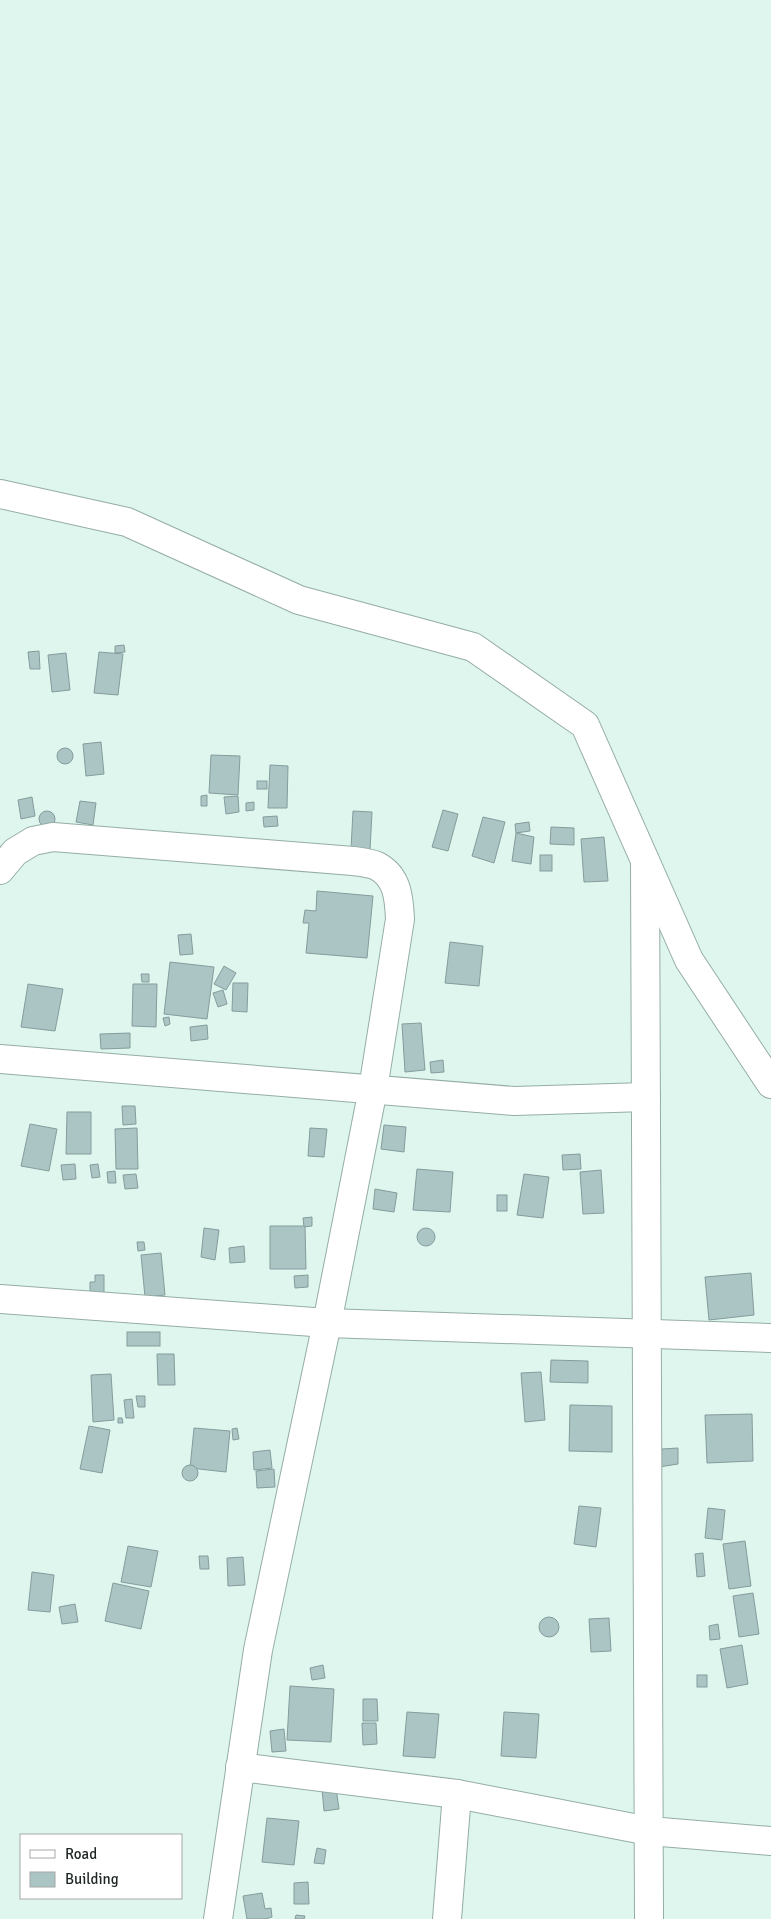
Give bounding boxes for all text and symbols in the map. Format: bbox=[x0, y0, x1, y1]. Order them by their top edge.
legend bbox=[20, 1834, 182, 1899]
text: Road bbox=[65, 1845, 97, 1863]
text: Building bbox=[65, 1870, 119, 1888]

